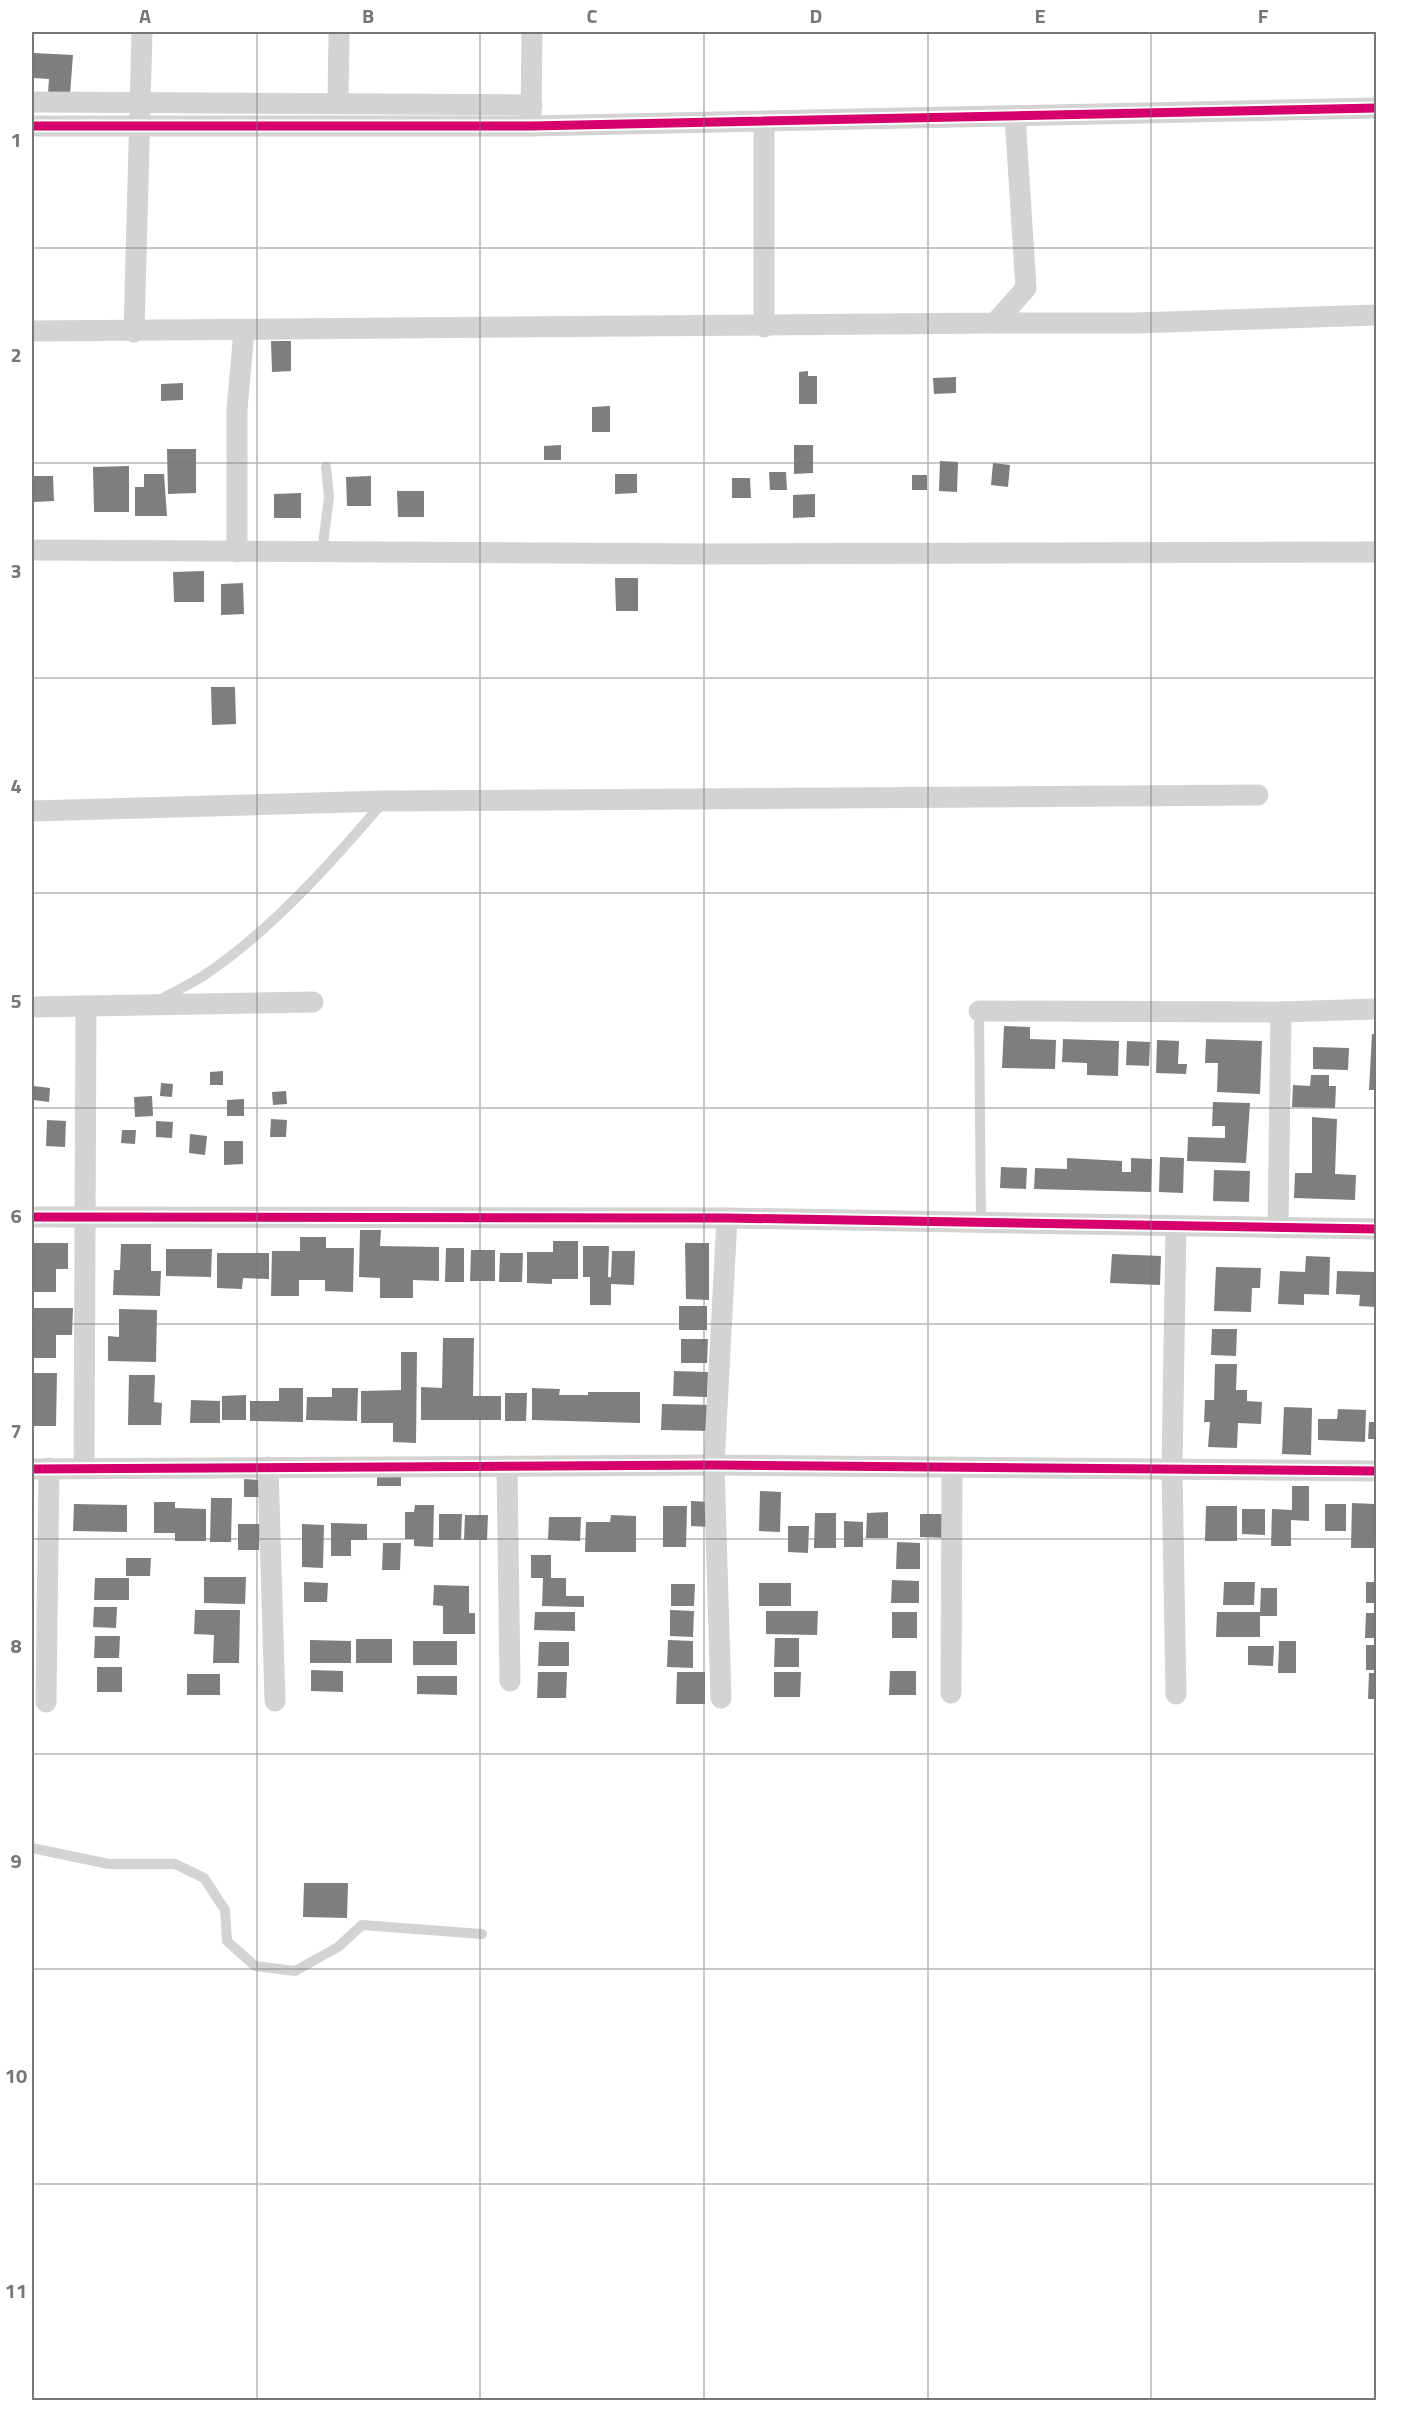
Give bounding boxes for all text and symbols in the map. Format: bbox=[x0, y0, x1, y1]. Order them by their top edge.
text: A bbox=[139, 0, 151, 31]
text: B bbox=[362, 0, 374, 31]
text: C bbox=[587, 0, 598, 31]
text: D bbox=[810, 0, 822, 31]
text: E bbox=[1034, 0, 1046, 31]
text: F bbox=[1258, 0, 1269, 31]
text: 1 bbox=[10, 124, 22, 155]
text: 2 bbox=[10, 339, 22, 370]
text: 3 bbox=[10, 555, 22, 586]
text: 4 bbox=[10, 770, 22, 801]
text: 5 bbox=[10, 985, 22, 1016]
text: 6 bbox=[10, 1200, 22, 1231]
text: 7 bbox=[10, 1415, 22, 1446]
text: 8 bbox=[10, 1630, 22, 1661]
text: 9 bbox=[10, 1845, 22, 1876]
text: 10 bbox=[5, 2060, 27, 2091]
text: 11 bbox=[5, 2275, 27, 2306]

